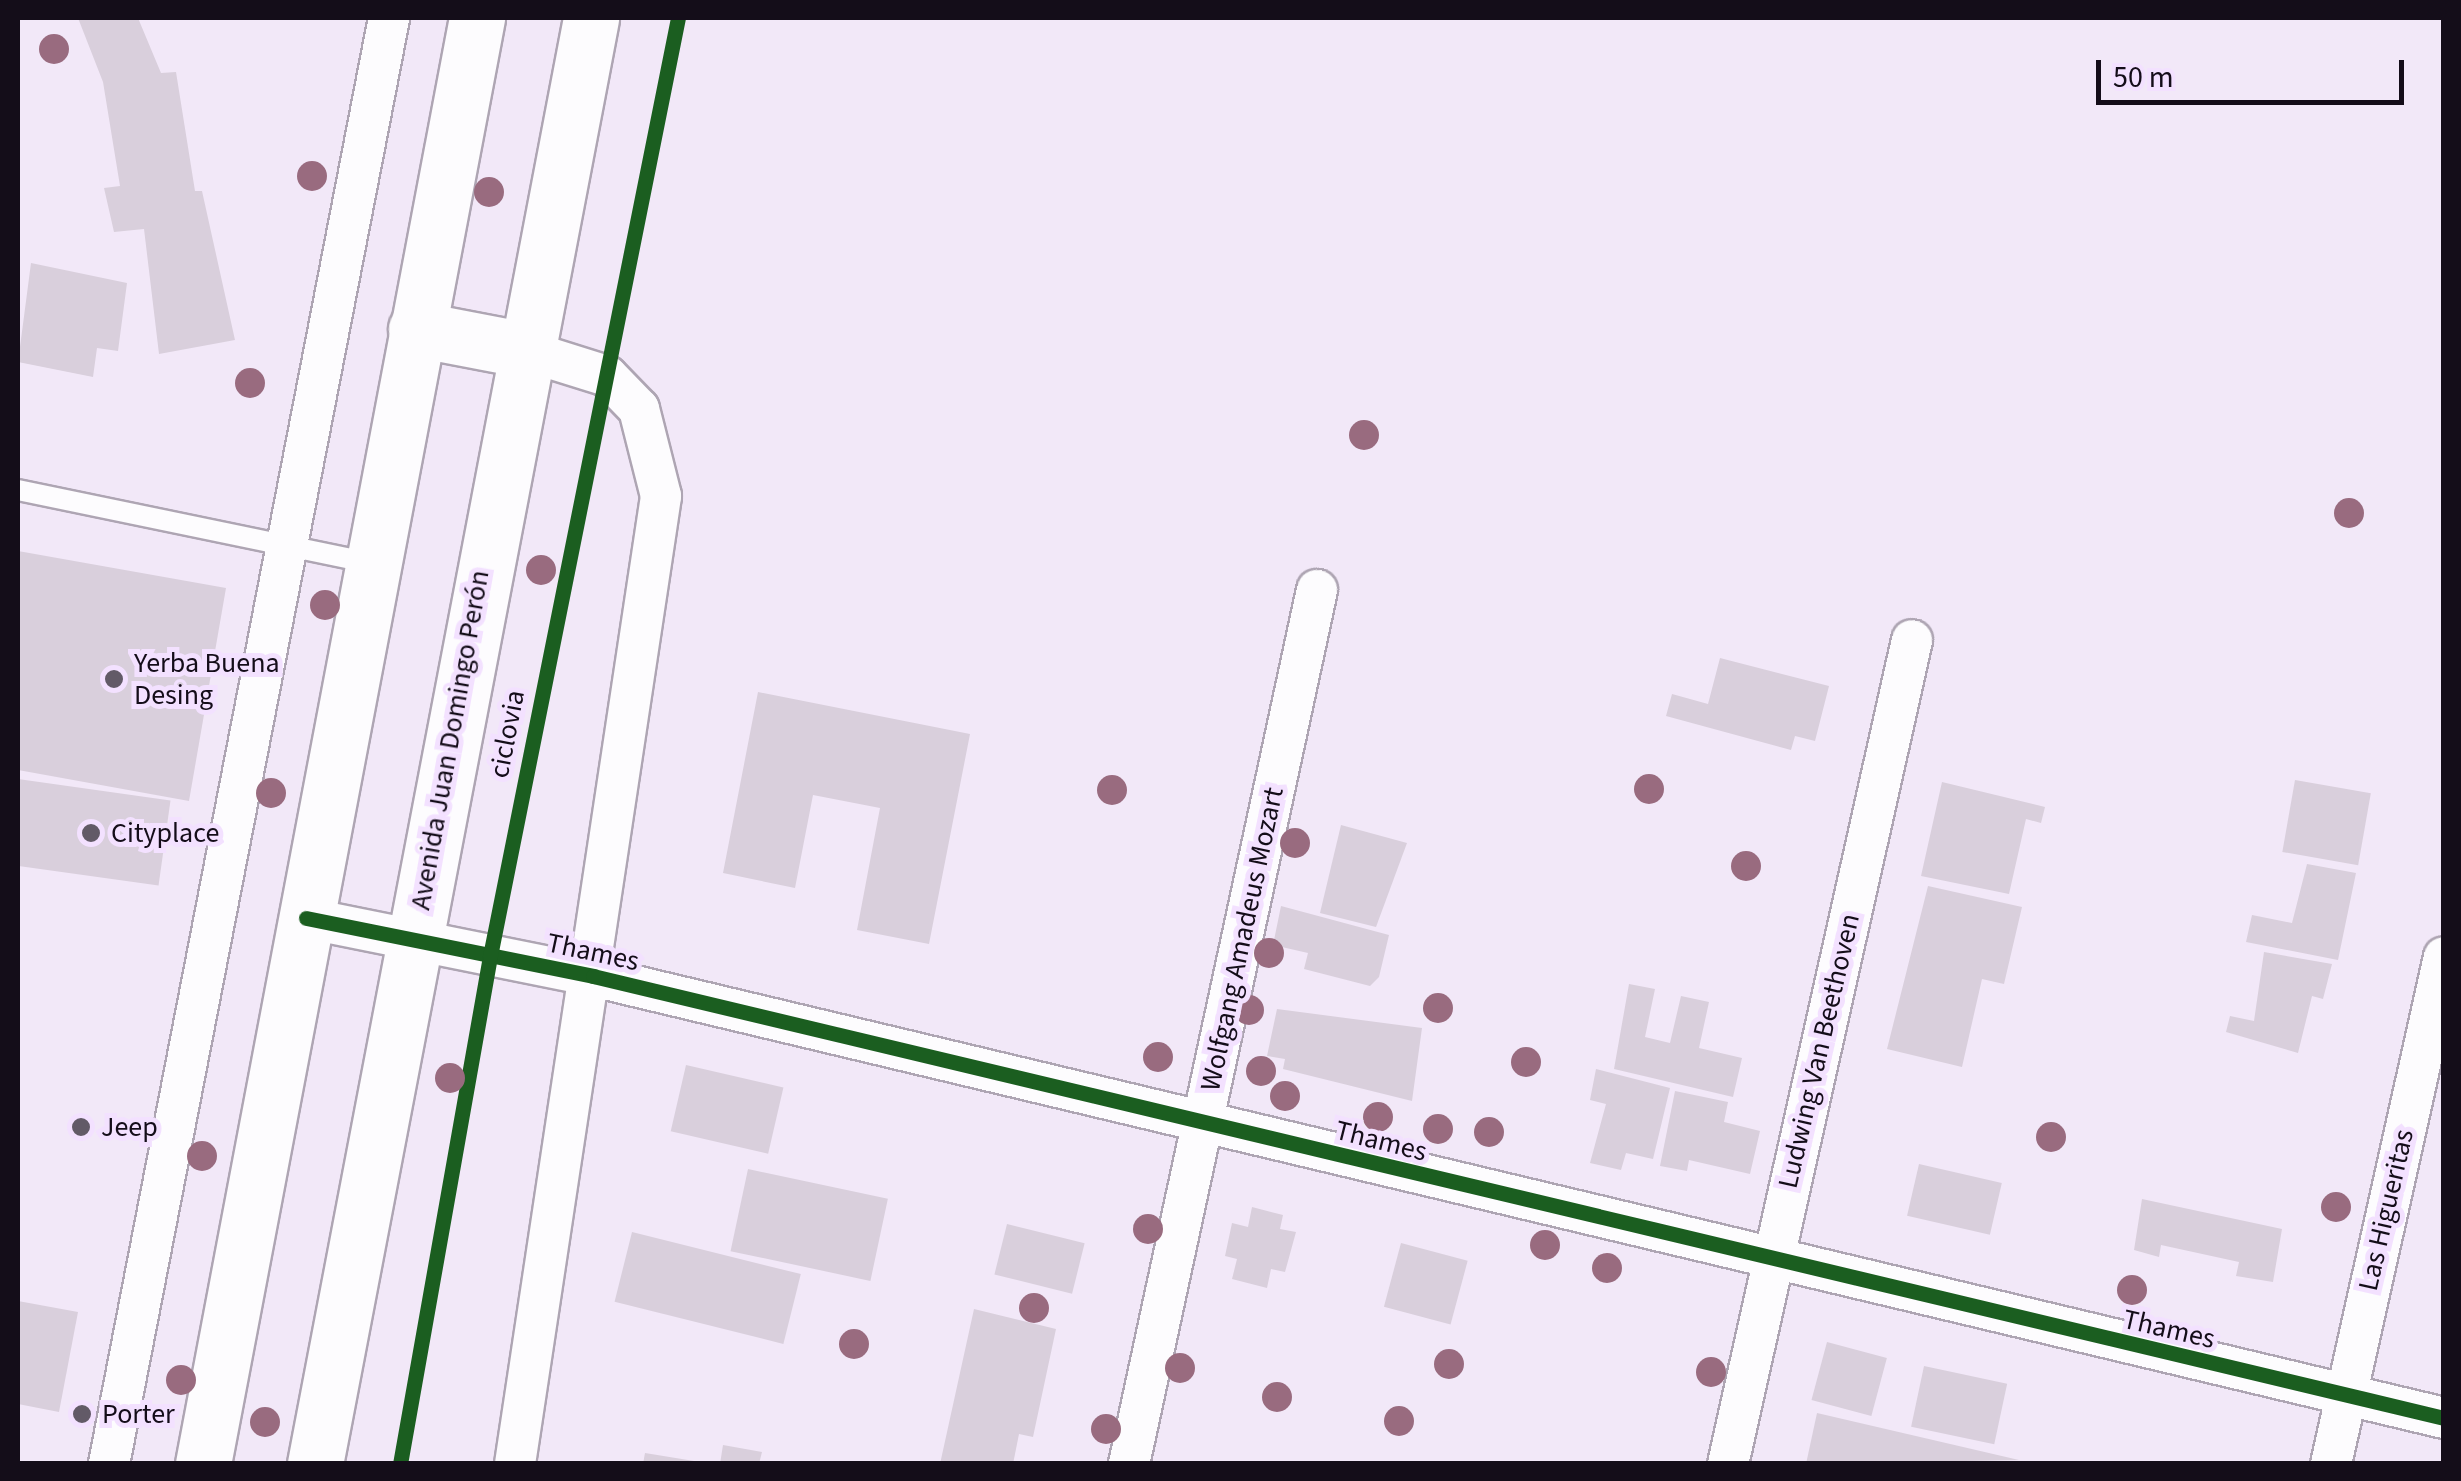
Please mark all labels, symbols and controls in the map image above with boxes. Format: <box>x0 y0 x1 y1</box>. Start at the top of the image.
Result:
scale bar <box>2101 40 2408 102</box>
text: 50 m <box>2113 56 2174 99</box>
street label: Avenida Juan Domingo Perón <box>404 568 496 912</box>
place label: Yerba Buena Desing <box>134 646 280 712</box>
marker: Yerba Buena Desing <box>103 668 125 690</box>
street label: ciclovia <box>482 687 532 781</box>
street label: Wolfgang Amadeus Mozart <box>1193 784 1291 1094</box>
place label: Cityplace <box>111 816 219 850</box>
marker: Cityplace <box>80 822 102 844</box>
street label: Ludwing Van Beethoven <box>1771 910 1867 1192</box>
street label: Thames <box>544 926 642 978</box>
place label: Jeep <box>101 1110 158 1144</box>
street label: Thames <box>1332 1113 1430 1169</box>
marker: Jeep <box>70 1116 92 1138</box>
street label: Las Higueritas <box>2351 1126 2421 1294</box>
street label: Thames <box>2120 1302 2218 1356</box>
place label: Porter <box>102 1397 175 1431</box>
marker: Porter <box>71 1403 93 1425</box>

